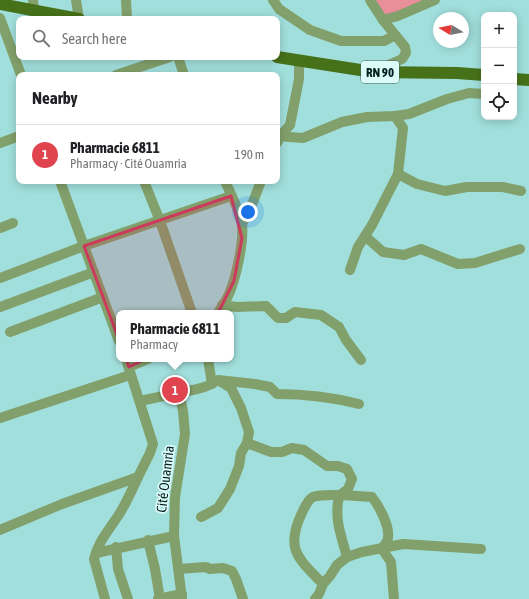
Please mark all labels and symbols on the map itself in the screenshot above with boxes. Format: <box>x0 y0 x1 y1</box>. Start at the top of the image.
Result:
north arrow <box>433 12 469 48</box>
road number: RN 90 <box>361 61 399 83</box>
your location <box>238 202 258 222</box>
pin: 1 <box>162 375 188 405</box>
street label: Cité Ouamria <box>153 445 177 513</box>

